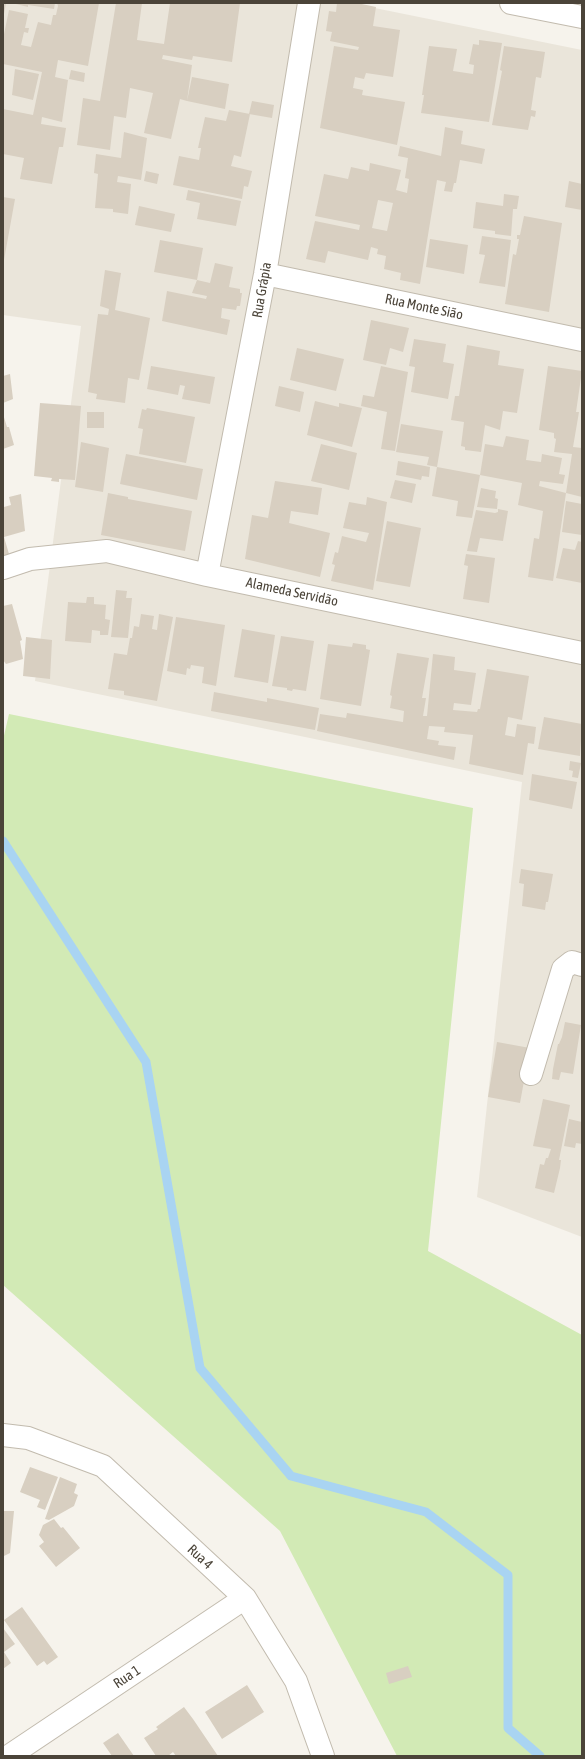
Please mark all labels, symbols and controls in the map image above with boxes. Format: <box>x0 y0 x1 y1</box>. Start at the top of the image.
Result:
street label: Rua Grápia <box>249 261 275 319</box>
street label: Rua Monte Sião <box>383 291 465 323</box>
street label: Alameda Servidão <box>244 574 340 610</box>
street label: Rua 4 <box>184 1541 216 1573</box>
street label: Rua 1 <box>110 1662 144 1692</box>

